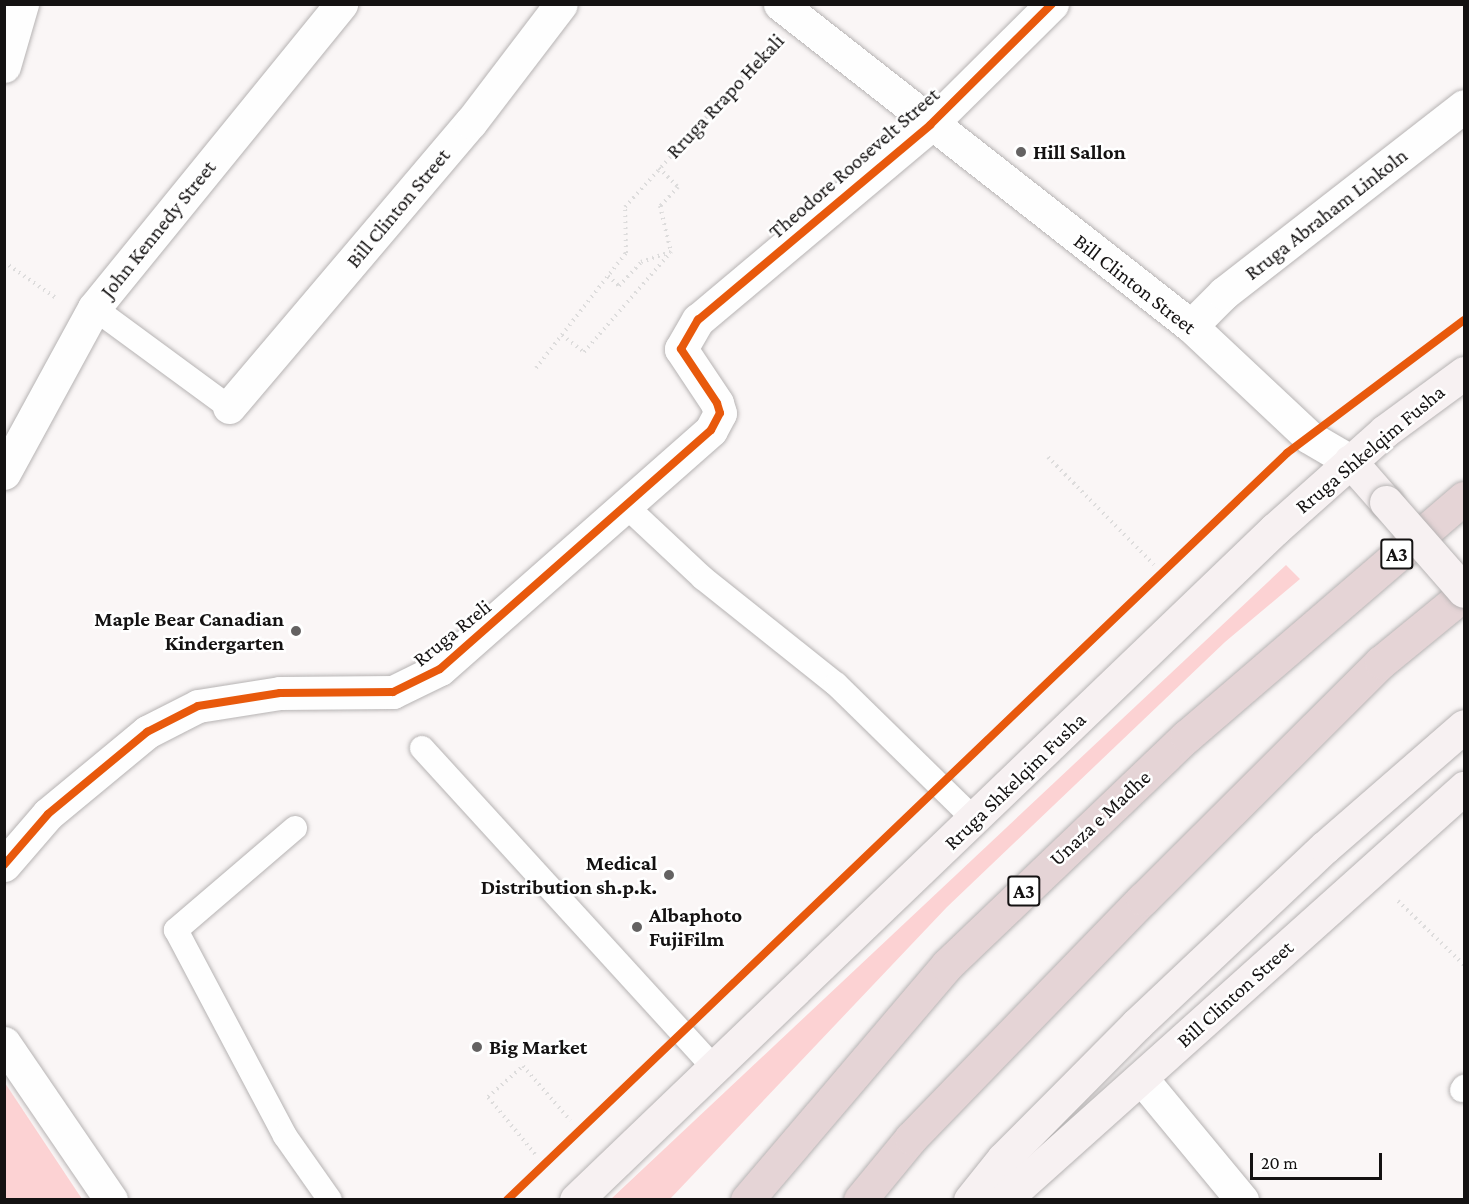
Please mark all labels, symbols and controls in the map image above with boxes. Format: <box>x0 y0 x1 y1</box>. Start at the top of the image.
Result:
street label: Rruga Rrapo Hekali <box>661 28 789 164</box>
street label: Theodore Roosevelt Street <box>763 82 945 244</box>
place label: Hill Sallon <box>1033 139 1126 165</box>
street label: Bill Clinton Street <box>341 143 455 273</box>
street label: Rruga Abraham Linkoln <box>1240 143 1412 285</box>
marker: Hill Sallon <box>1014 145 1028 159</box>
street label: John Kennedy Street <box>95 155 221 303</box>
street label: Bill Clinton Street <box>1069 228 1201 340</box>
street label: Rruga Shkelqim Fusha <box>1290 379 1450 519</box>
road number: A3 <box>1379 537 1415 571</box>
street label: Rruga Rreli <box>408 594 496 672</box>
place label: Maple Bear Canadian Kindergarten <box>94 606 284 656</box>
marker: Maple Bear Canadian Kindergarten <box>289 624 303 638</box>
street label: Rruga Shkelqim Fusha <box>939 707 1091 855</box>
street label: Unaza e Madhe <box>1044 765 1156 871</box>
place label: Medical Distribution sh.p.k. <box>481 850 657 900</box>
marker: Medical Distribution sh.p.k. <box>662 868 676 882</box>
road number: A3 <box>1006 874 1042 908</box>
place label: Albaphoto FujiFilm <box>649 902 742 952</box>
marker: Albaphoto FujiFilm <box>630 920 644 934</box>
street label: Bill Clinton Street <box>1171 935 1299 1053</box>
place label: Big Market <box>489 1034 587 1060</box>
marker: Big Market <box>470 1040 484 1054</box>
scale bar <box>1253 1141 1385 1179</box>
text: 20 m <box>1261 1153 1298 1173</box>

